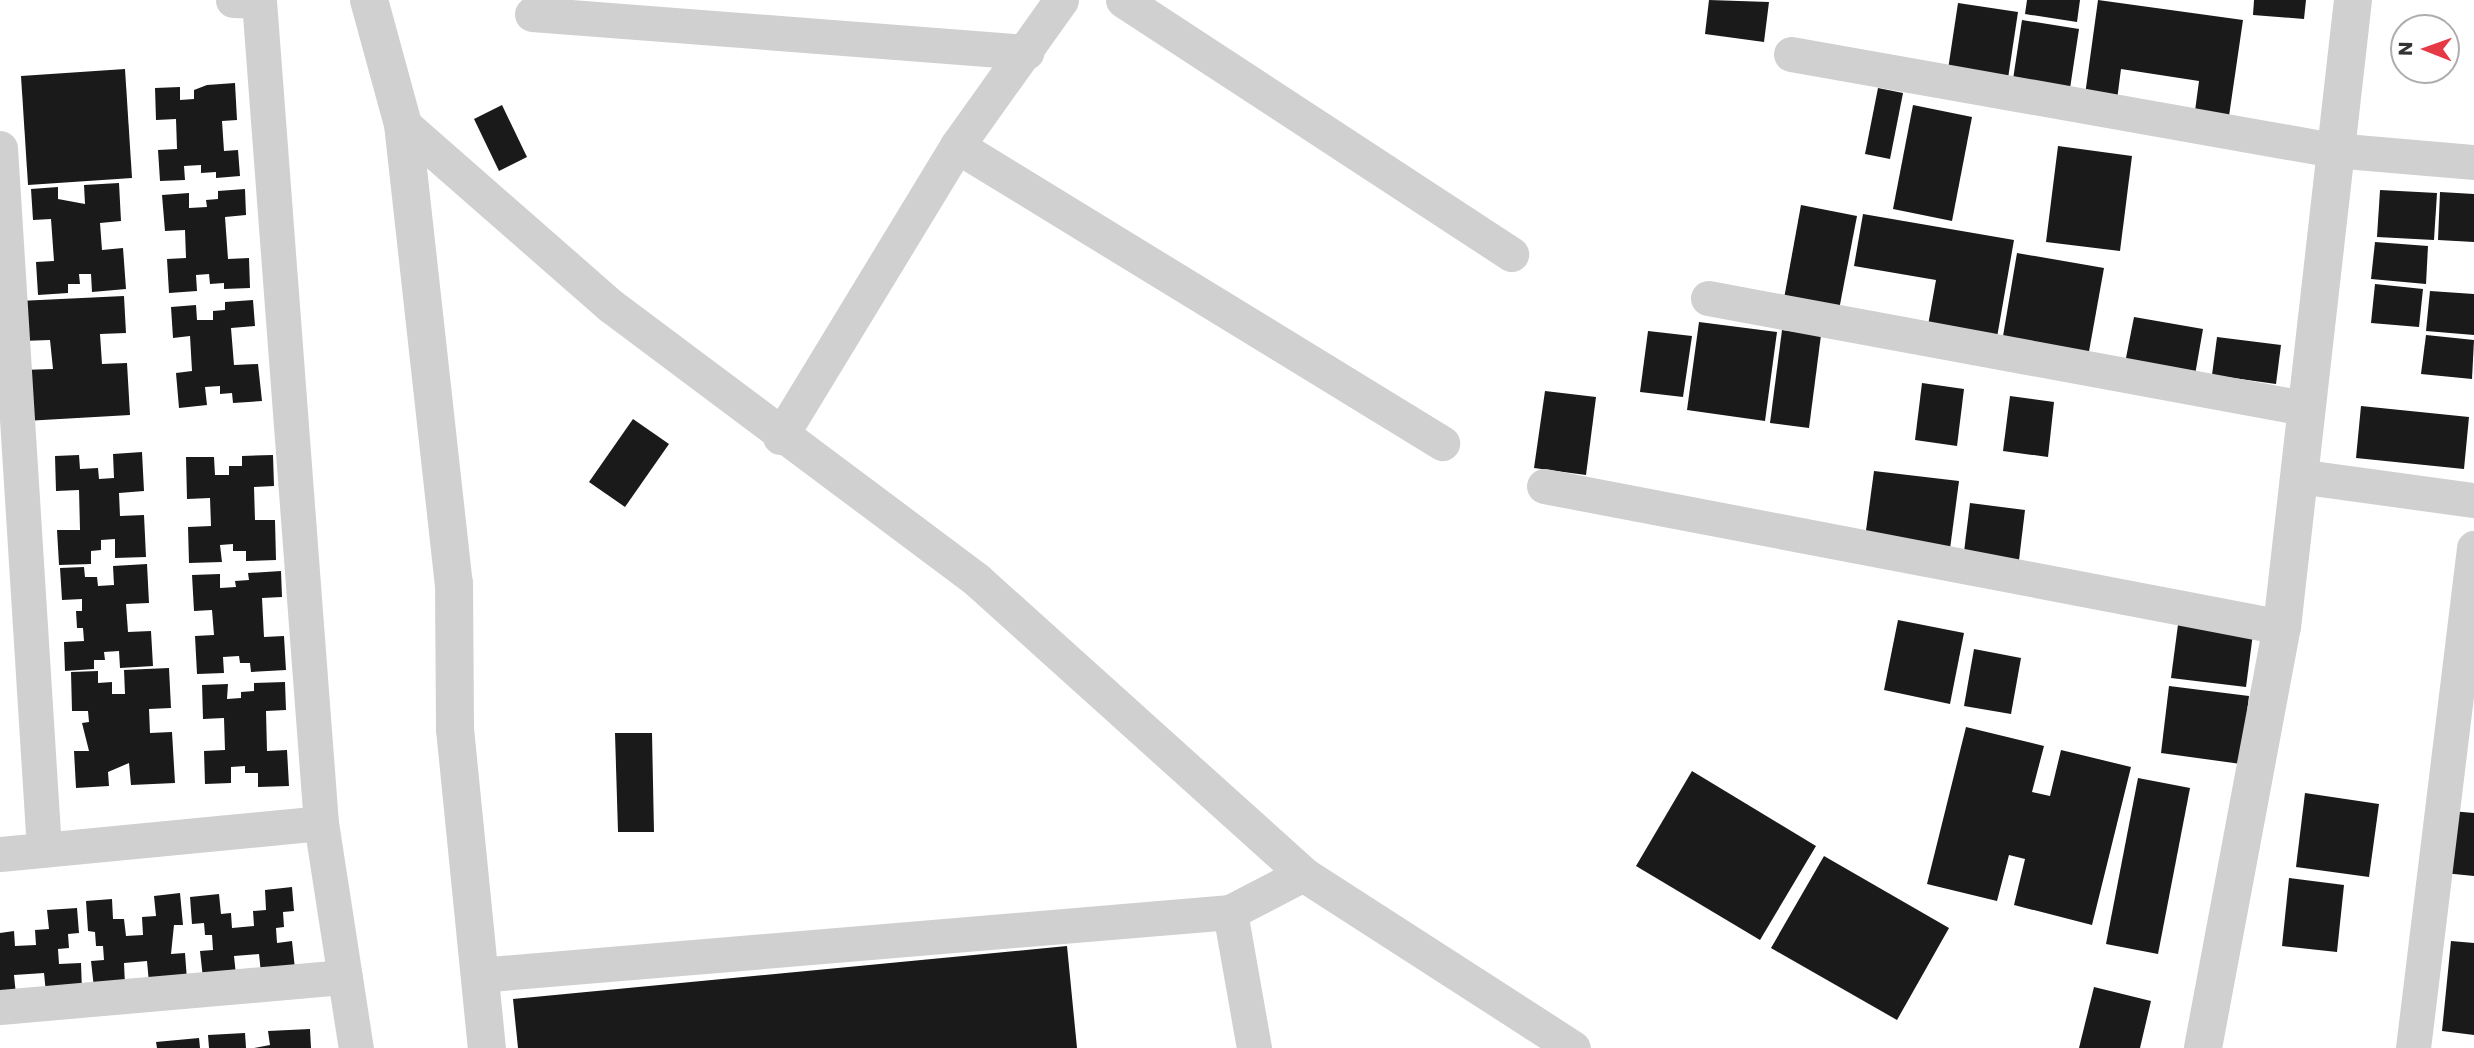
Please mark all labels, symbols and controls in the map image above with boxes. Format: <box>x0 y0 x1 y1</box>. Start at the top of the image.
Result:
north arrow <box>2390 14 2460 84</box>
text: N <box>2392 41 2419 56</box>

